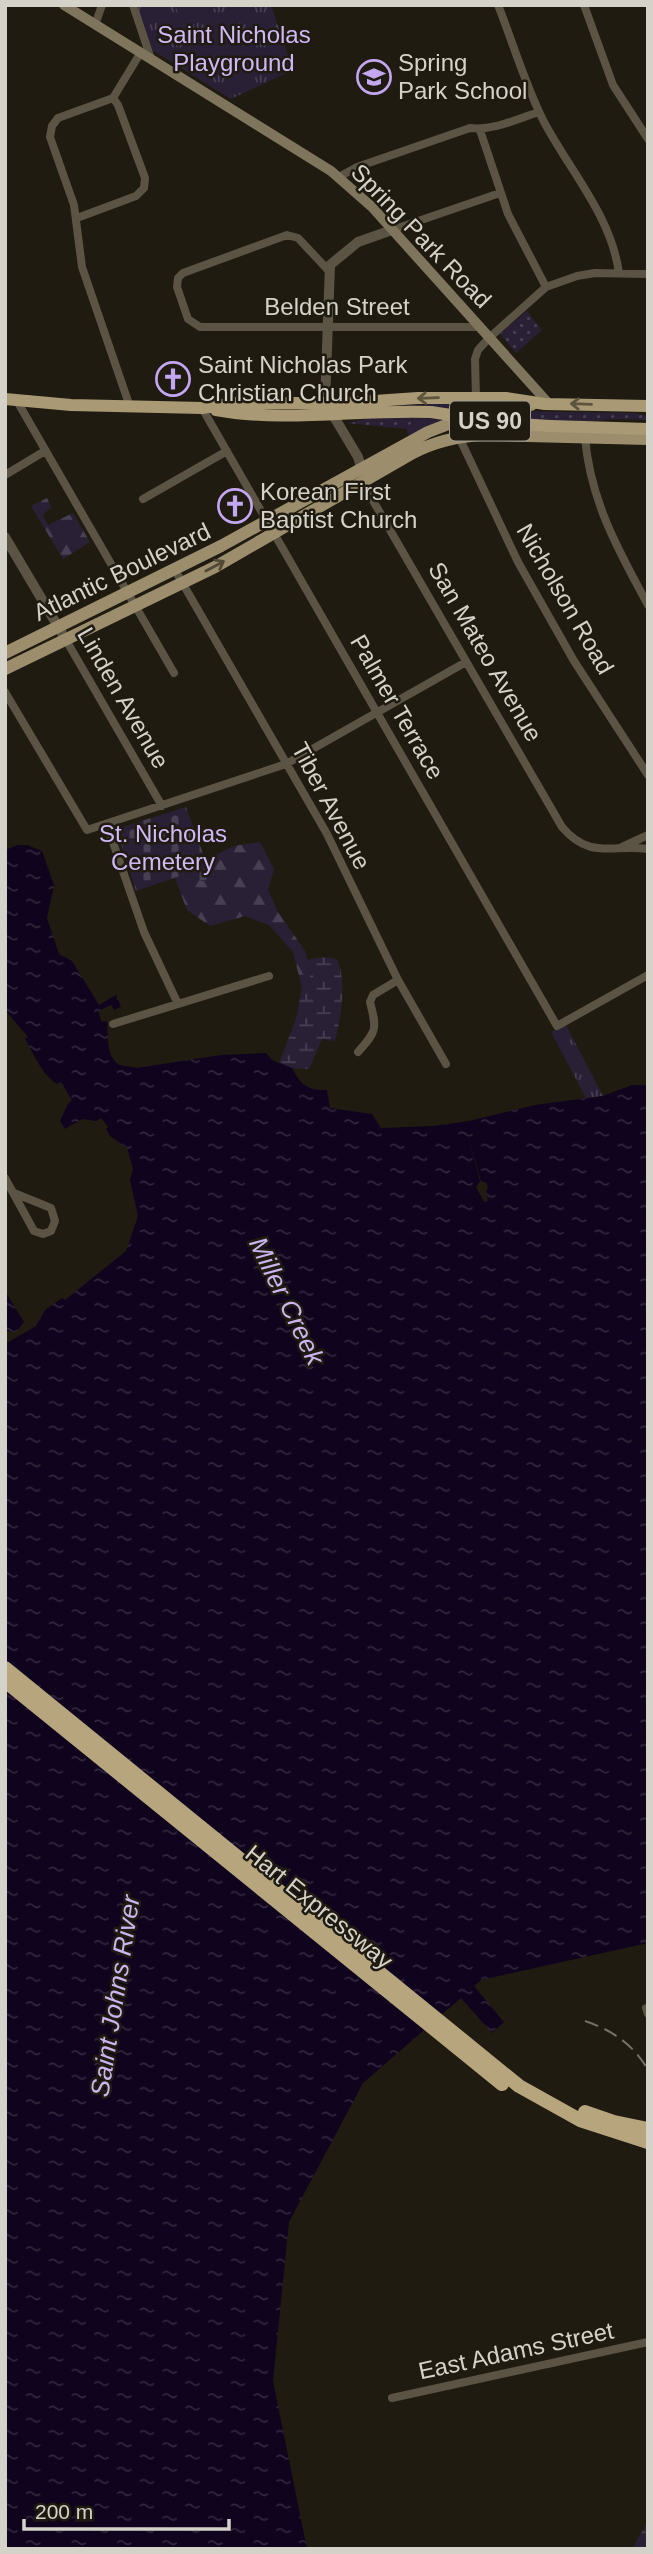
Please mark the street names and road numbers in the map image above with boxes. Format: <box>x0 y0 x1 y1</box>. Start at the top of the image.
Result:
street label: Spring Park Road <box>346 158 497 313</box>
street label: Belden Street <box>264 293 410 320</box>
road number: US 90 <box>450 402 530 440</box>
street label: Atlantic Boulevard <box>29 517 215 626</box>
street label: Nicholson Road <box>511 519 619 679</box>
street label: San Mateo Avenue <box>423 557 548 746</box>
street label: Linden Avenue <box>72 622 175 773</box>
street label: Palmer Terrace <box>345 630 450 784</box>
street label: Tiber Avenue <box>287 738 376 874</box>
street label: Hart Expressway <box>240 1839 398 1974</box>
street label: East Adams Street <box>416 2317 616 2384</box>

